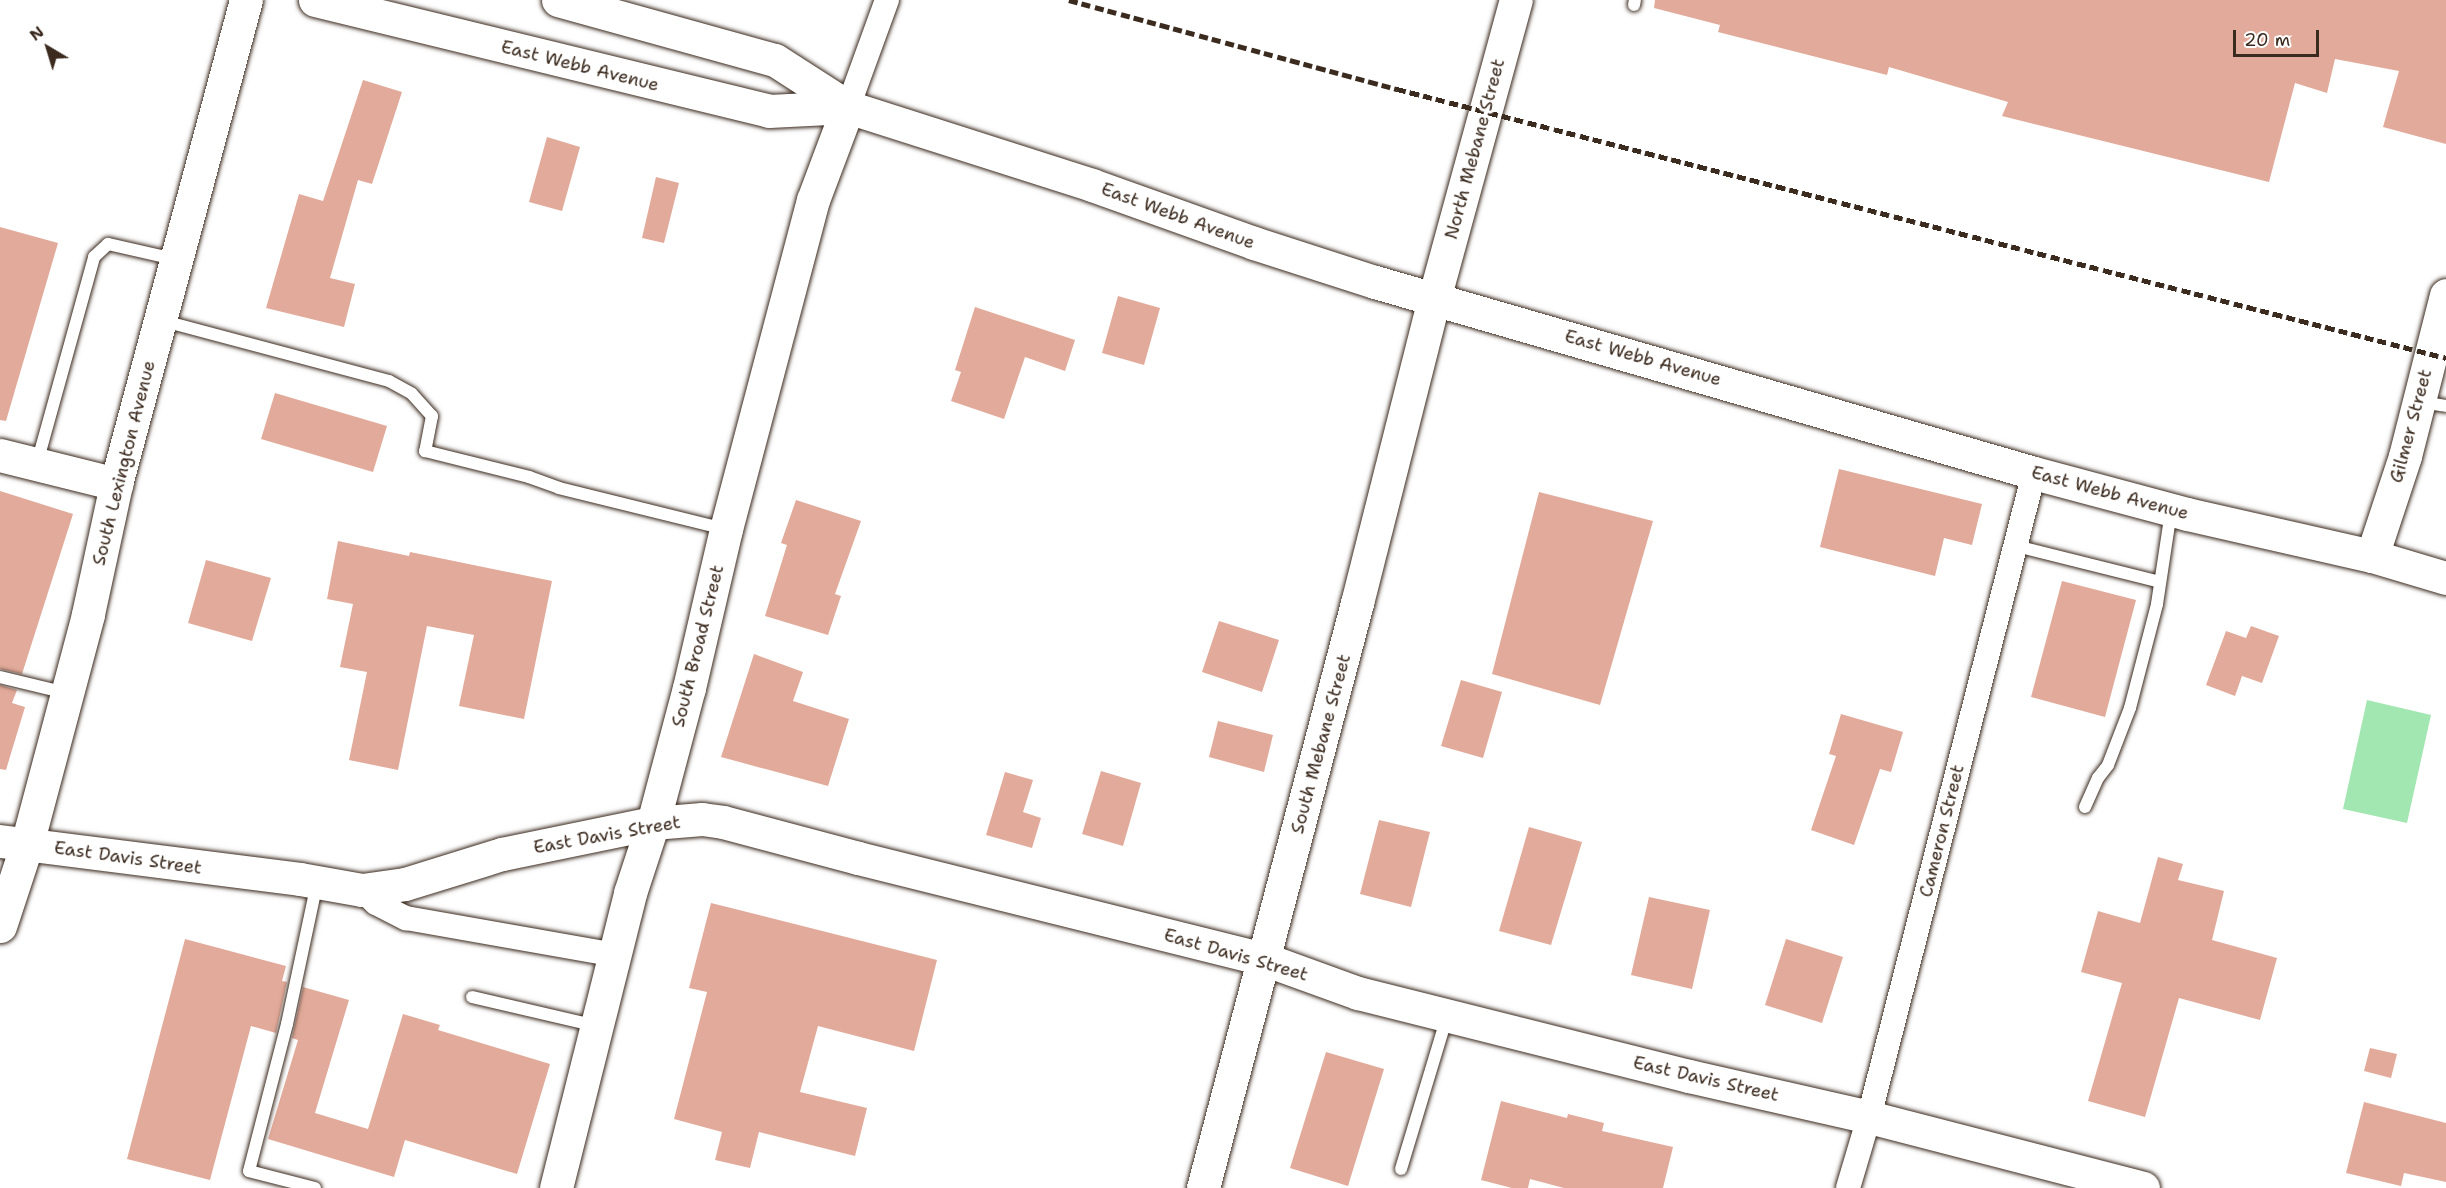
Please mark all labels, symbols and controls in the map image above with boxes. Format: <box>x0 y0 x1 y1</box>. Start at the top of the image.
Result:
north arrow <box>18 18 78 78</box>
scale bar <box>2236 18 2322 56</box>
text: N <box>25 21 48 46</box>
text: 20 m <box>2244 28 2290 52</box>
street label: East Webb Avenue <box>499 36 661 96</box>
street label: North Mebane Street <box>1440 56 1510 242</box>
street label: East Webb Avenue <box>1098 178 1258 254</box>
street label: East Webb Avenue <box>1562 325 1724 391</box>
street label: South Lexington Avenue <box>88 358 160 568</box>
street label: Gilmer Street <box>2385 367 2437 485</box>
street label: East Webb Avenue <box>2029 462 2191 524</box>
street label: South Broad Street <box>667 563 729 729</box>
street label: South Mebane Street <box>1287 652 1355 836</box>
street label: Cameron Street <box>1915 763 1969 899</box>
street label: East Davis Street <box>532 811 682 859</box>
street label: East Davis Street <box>53 837 203 879</box>
street label: East Davis Street <box>1161 924 1311 986</box>
street label: East Davis Street <box>1631 1052 1781 1106</box>

